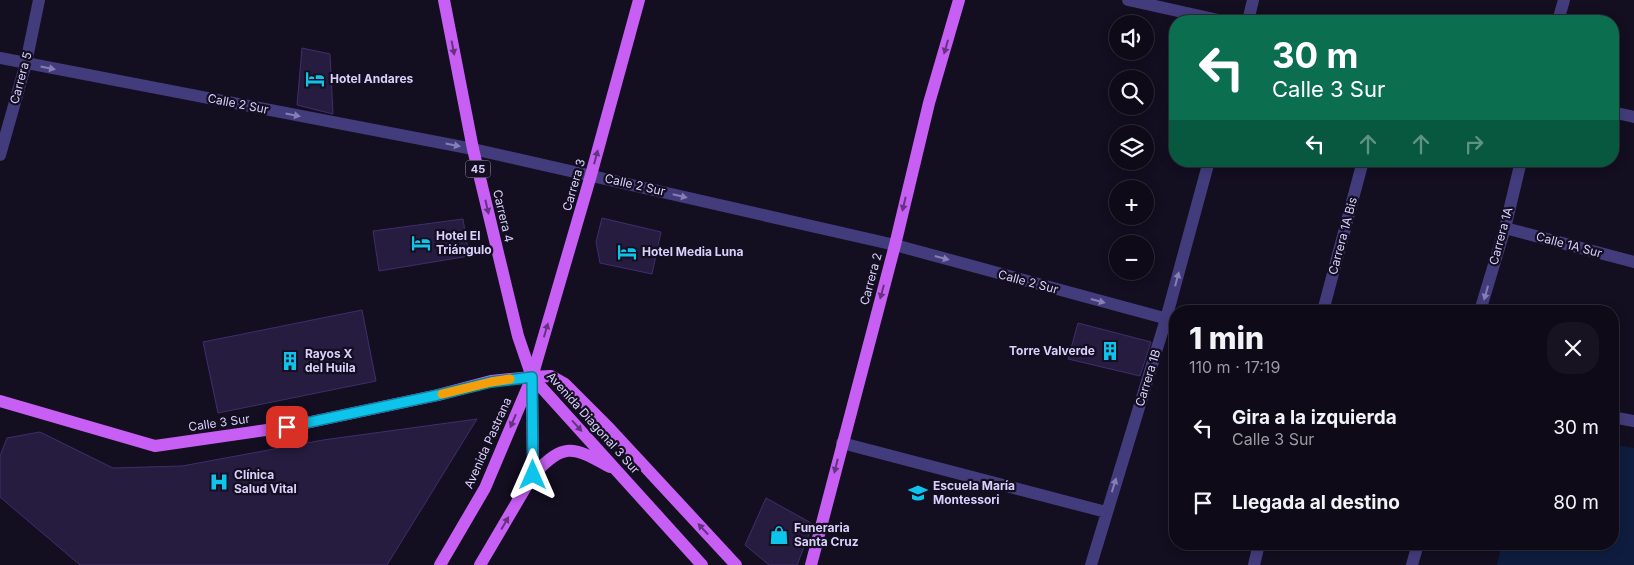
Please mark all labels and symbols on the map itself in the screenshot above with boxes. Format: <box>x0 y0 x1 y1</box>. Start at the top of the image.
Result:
one-way arrow <box>941 39 949 54</box>
one-way arrow <box>449 40 457 55</box>
street label: Carrera 5 <box>6 50 35 106</box>
one-way arrow <box>40 64 56 72</box>
hotel icon: Hotel Andares <box>304 68 326 90</box>
place label: Hotel Andares <box>330 71 414 86</box>
street label: Calle 2 Sur <box>206 90 270 117</box>
one-way arrow <box>286 111 302 119</box>
one-way arrow <box>445 141 461 149</box>
one-way arrow <box>593 149 601 164</box>
street label: Carrera 3 <box>559 157 588 213</box>
road number: 45 <box>466 160 490 178</box>
street label: Calle 2 Sur <box>603 170 667 199</box>
street label: Carrera 4 <box>490 188 517 244</box>
one-way arrow <box>672 192 687 200</box>
street label: Carrera 1A Bis <box>1325 195 1360 276</box>
one-way arrow <box>900 196 908 211</box>
one-way arrow <box>483 199 491 214</box>
street label: Carrera 1A <box>1486 205 1515 266</box>
place label: Hotel El Triángulo <box>436 228 492 257</box>
street label: Calle 1A Sur <box>1535 229 1604 261</box>
hotel icon: Hotel El Triángulo <box>410 232 432 254</box>
hotel icon: Hotel Media Luna <box>616 241 638 263</box>
place label: Hotel Media Luna <box>642 244 744 259</box>
street label: Carrera 2 <box>856 251 885 307</box>
one-way arrow <box>934 254 949 262</box>
street label: Calle 2 Sur <box>996 266 1060 297</box>
one-way arrow <box>1173 271 1181 287</box>
one-way arrow <box>878 284 886 300</box>
one-way arrow <box>1481 285 1489 300</box>
one-way arrow <box>1091 297 1106 305</box>
one-way arrow <box>543 322 551 337</box>
building icon: Torre Valverde <box>1099 340 1121 362</box>
place label: Torre Valverde <box>1009 343 1095 358</box>
place label: Rayos X del Huila <box>305 346 356 375</box>
street label: Carrera 1B <box>1132 347 1163 408</box>
building icon: Rayos X del Huila <box>279 350 301 372</box>
street label: Avenida Diagonal 3 Sur <box>544 369 643 477</box>
street label: Avenida Pastrana <box>461 395 514 491</box>
pin <box>266 406 308 448</box>
street label: Calle 3 Sur <box>187 411 251 434</box>
one-way arrow <box>509 414 517 429</box>
one-way arrow <box>571 419 583 431</box>
position arrow <box>506 448 558 500</box>
one-way arrow <box>832 459 840 474</box>
place label: Clínica Salud Vital <box>234 467 297 496</box>
hospital icon: Clínica Salud Vital <box>208 471 230 493</box>
one-way arrow <box>1111 477 1119 492</box>
place label: Escuela María Montessori <box>933 478 1015 507</box>
school or university icon: Escuela María Montessori <box>907 482 929 504</box>
one-way arrow <box>500 516 509 529</box>
place label: Funeraria Santa Cruz <box>794 520 859 549</box>
one-way arrow <box>697 524 709 536</box>
shop icon: Funeraria Santa Cruz <box>768 524 790 546</box>

